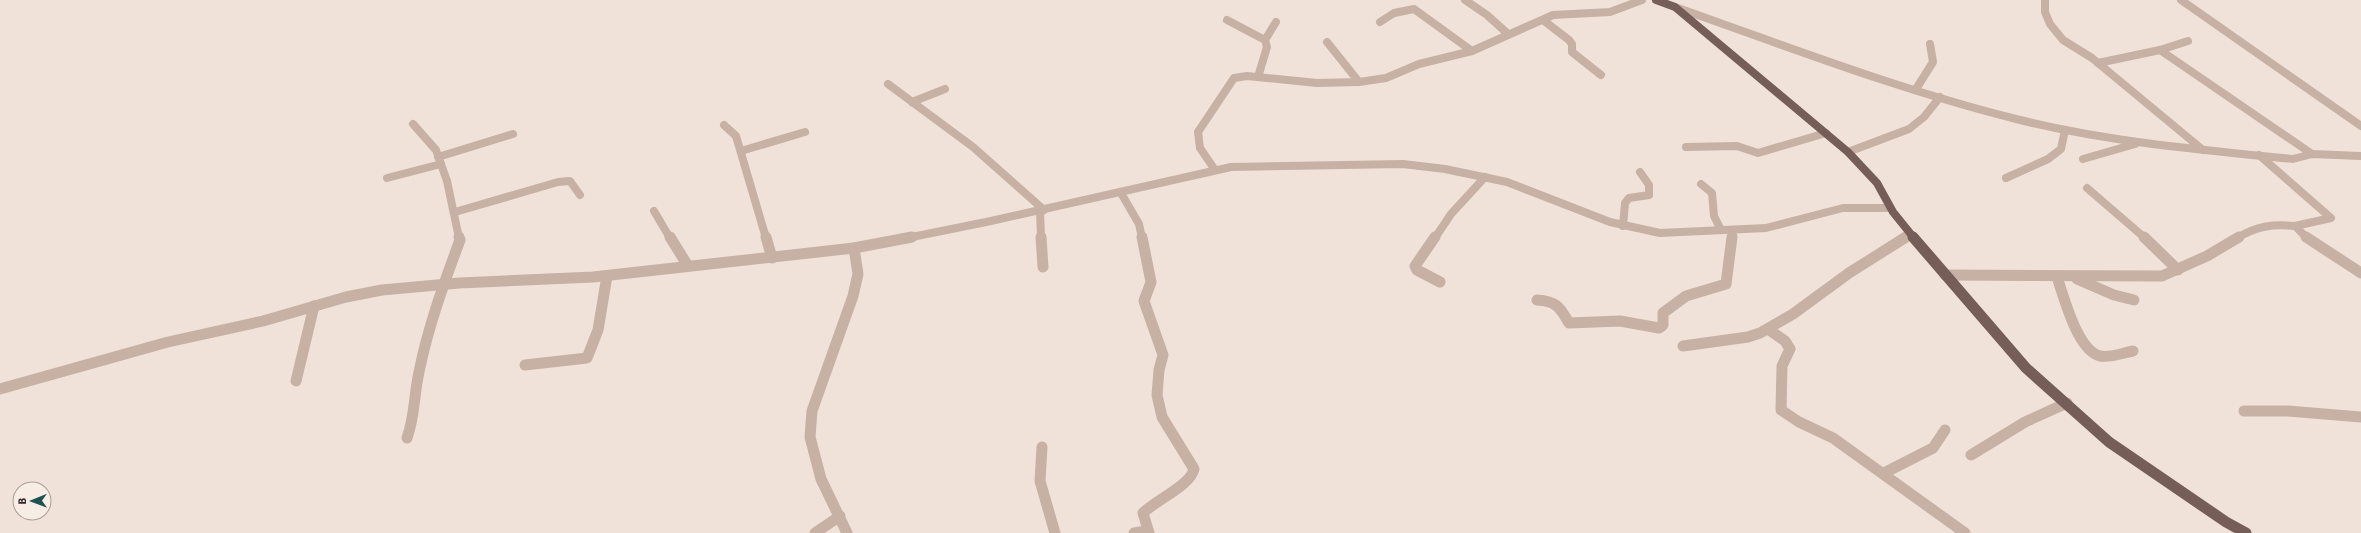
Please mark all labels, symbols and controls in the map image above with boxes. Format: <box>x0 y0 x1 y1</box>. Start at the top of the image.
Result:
north arrow <box>12 481 52 521</box>
text: B <box>16 497 29 505</box>

